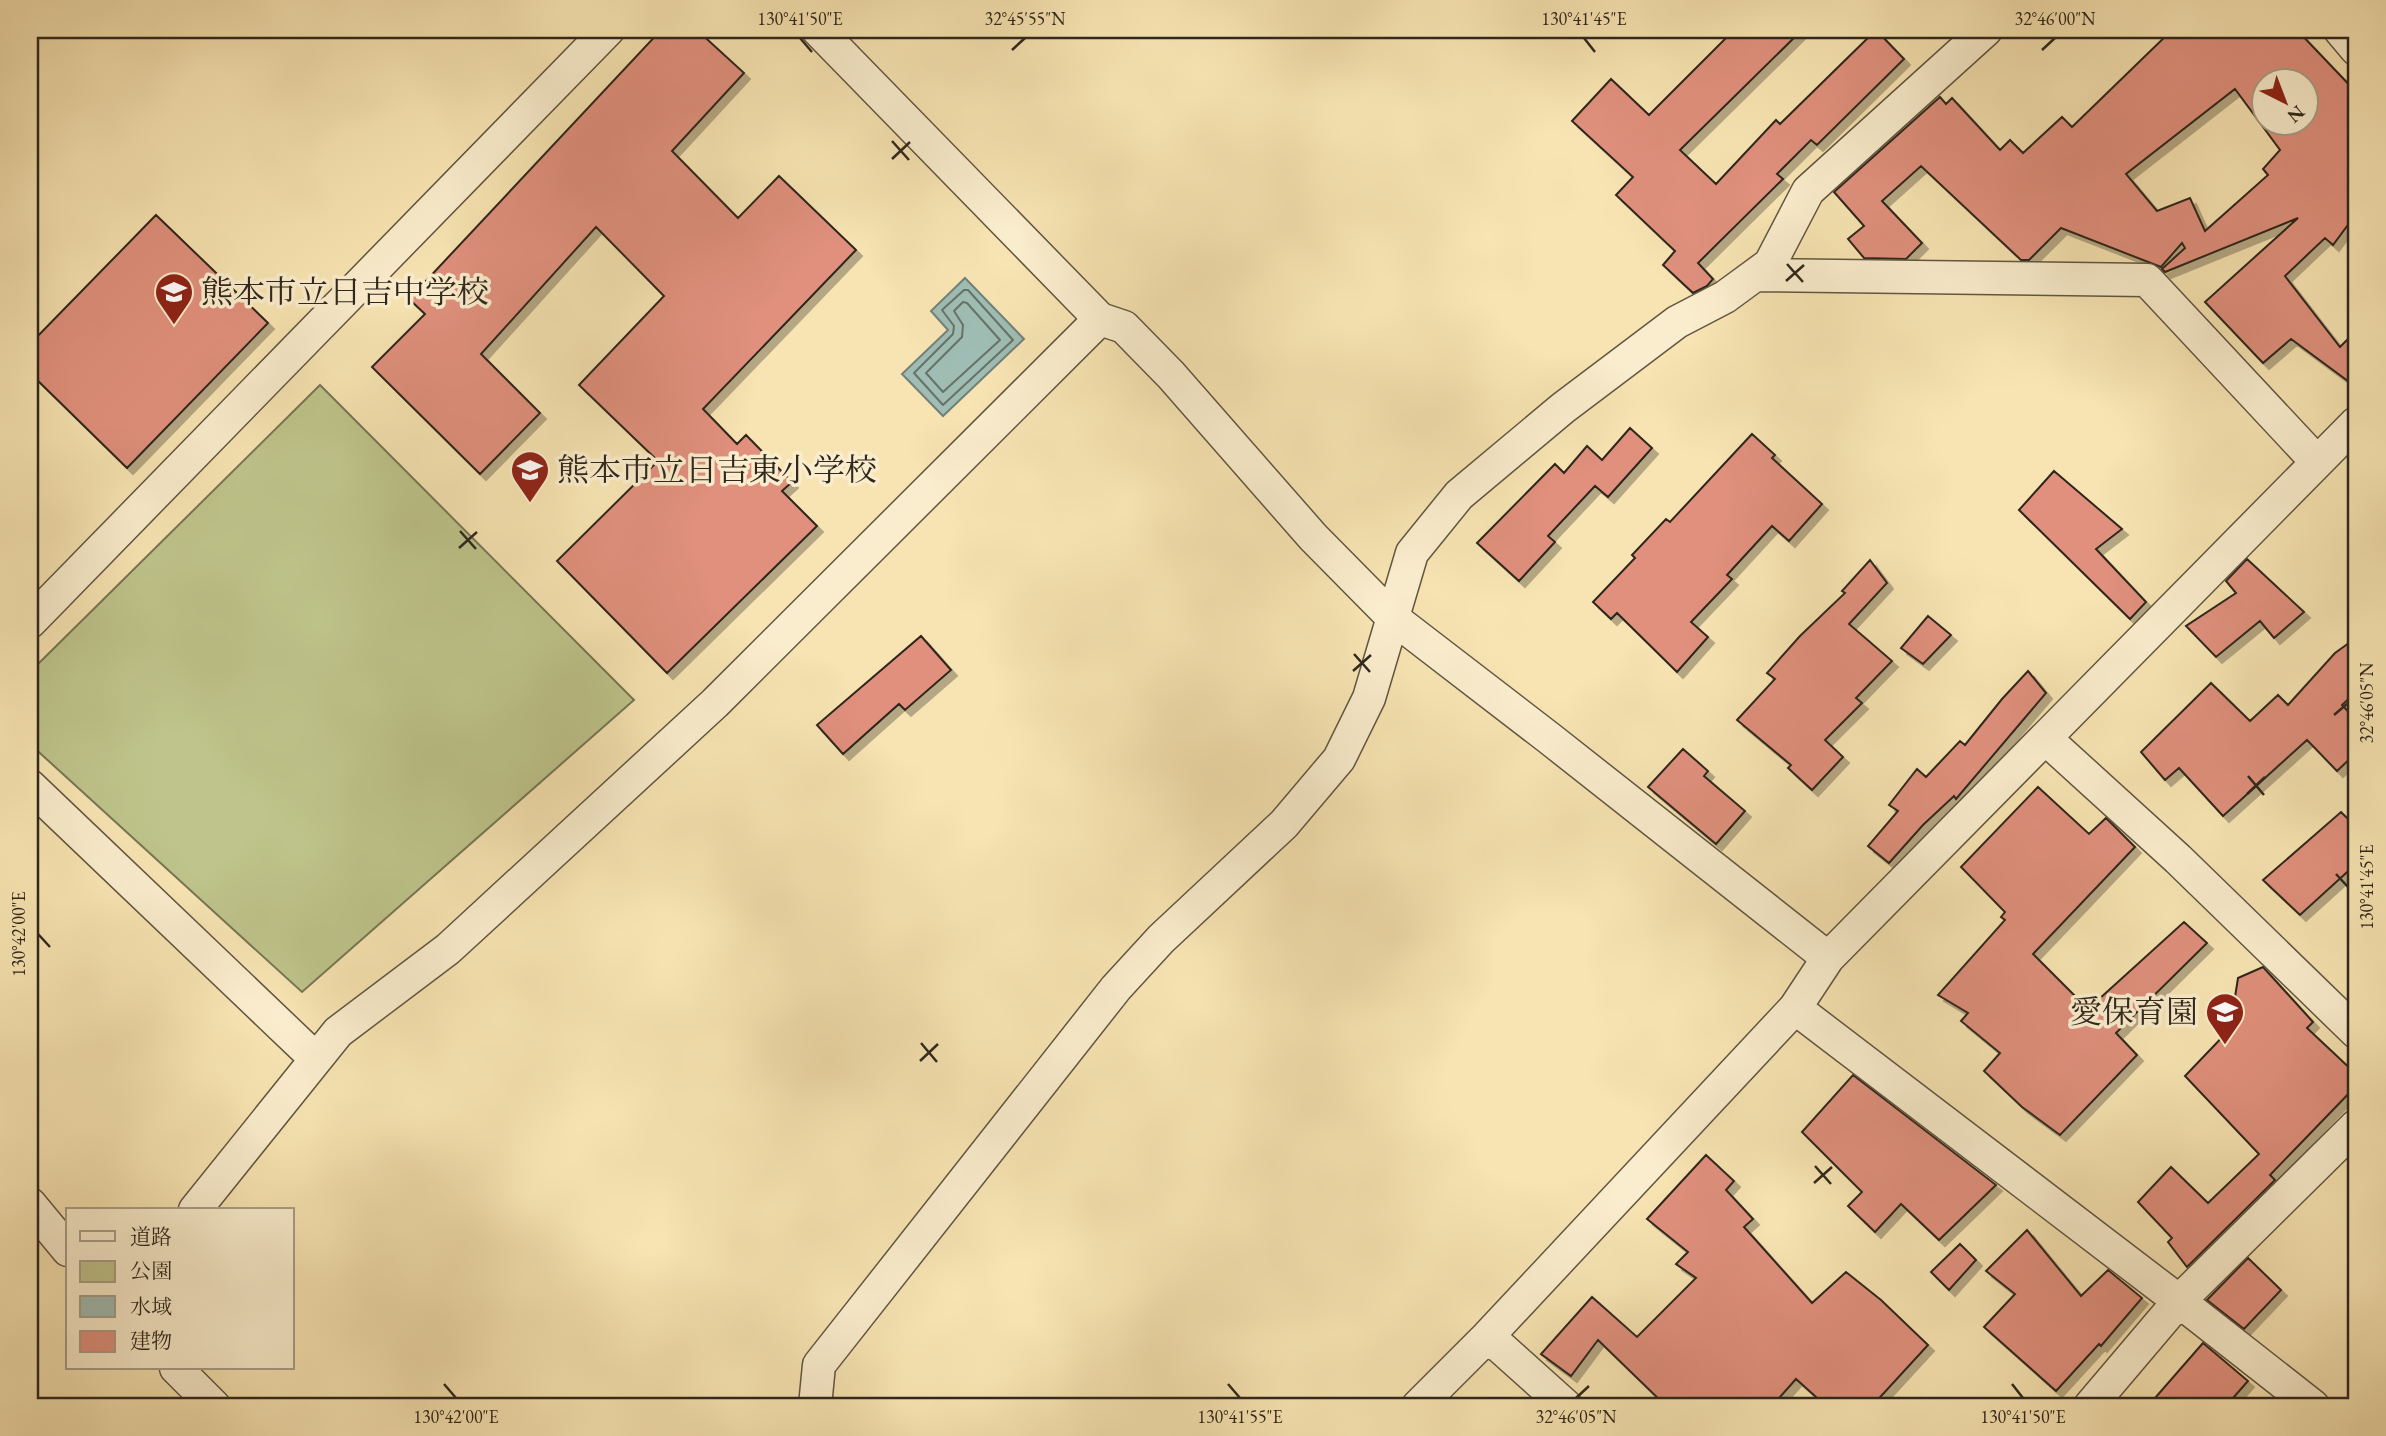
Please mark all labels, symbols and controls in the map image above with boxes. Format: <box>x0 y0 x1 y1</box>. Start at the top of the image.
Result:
text: 130°41'50"E <box>757 7 843 30</box>
text: 32°45'55"N <box>985 7 1066 30</box>
text: 130°41'45"E <box>1541 7 1627 30</box>
text: 32°46'00"N <box>2015 7 2096 30</box>
north arrow <box>2250 66 2320 136</box>
text: N <box>2281 100 2310 129</box>
school or university icon: 熊本市立日吉中学校 <box>153 271 195 326</box>
place label: 熊本市立日吉中学校 <box>201 271 489 313</box>
school or university icon: 熊本市立日吉東小学校 <box>509 449 551 504</box>
place label: 熊本市立日吉東小学校 <box>557 449 877 491</box>
text: 32°46'05"N <box>2355 662 2378 743</box>
text: 130°41'45"E <box>2355 844 2378 930</box>
text: 130°42'00"E <box>7 891 30 977</box>
place label: 愛保育園 <box>2070 991 2198 1033</box>
school or university icon: 愛保育園 <box>2204 991 2246 1046</box>
legend <box>66 1208 294 1370</box>
text: 道路 <box>130 1223 172 1250</box>
text: 公園 <box>130 1257 172 1284</box>
text: 水域 <box>130 1293 172 1320</box>
text: 建物 <box>130 1327 172 1354</box>
text: 130°42'00"E <box>413 1405 499 1428</box>
text: 130°41'55"E <box>1197 1405 1283 1428</box>
text: 32°46'05"N <box>1536 1405 1617 1428</box>
text: 130°41'50"E <box>1980 1405 2066 1428</box>

